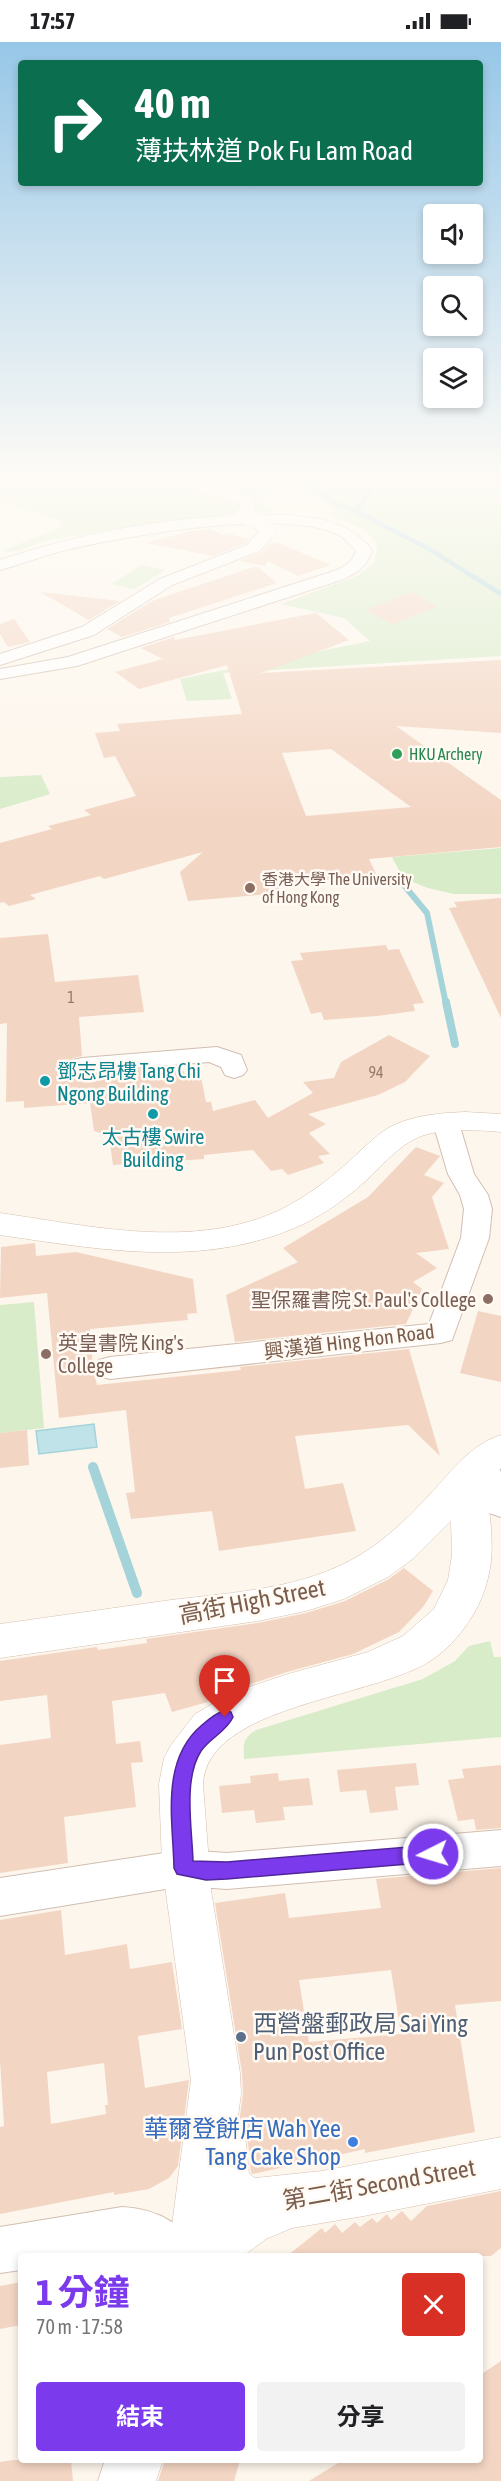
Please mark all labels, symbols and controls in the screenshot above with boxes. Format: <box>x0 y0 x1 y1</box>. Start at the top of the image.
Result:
text: 17:57 <box>30 8 75 34</box>
text: 40 m <box>135 79 210 127</box>
icon: right <box>36 84 114 162</box>
text: 薄扶林道 Pok Fu Lam Road <box>135 135 413 166</box>
map controls <box>423 204 483 408</box>
button: sound <box>423 204 483 264</box>
button: search <box>423 276 483 336</box>
button: layers <box>423 348 483 408</box>
place label: HKU Archery <box>409 745 483 764</box>
marker: HKU Archery <box>390 747 404 761</box>
place label: 香港大學 The University of Hong Kong <box>262 870 412 907</box>
marker: 香港大學 The University of Hong Kong <box>243 881 257 895</box>
house number: 1 <box>67 988 75 1006</box>
place label: 鄧志昂樓 Tang Chi Ngong Building <box>57 1059 201 1105</box>
house number: 94 <box>368 1063 384 1081</box>
marker: 鄧志昂樓 Tang Chi Ngong Building <box>38 1074 52 1088</box>
marker: 太古樓 Swire Building <box>146 1107 160 1121</box>
place label: 太古樓 Swire Building <box>102 1125 204 1171</box>
place label: 聖保羅書院 St. Paul's College <box>251 1288 476 1311</box>
marker: 聖保羅書院 St. Paul's College <box>481 1292 495 1306</box>
street label: 興漢道 Hing Hon Road <box>262 1319 436 1363</box>
place label: 英皇書院 King's College <box>58 1331 184 1377</box>
marker: 英皇書院 King's College <box>39 1347 53 1361</box>
street label: 高街 High Street <box>176 1574 328 1628</box>
pin <box>199 1655 250 1717</box>
icon: arrive <box>208 1664 241 1697</box>
position arrow <box>401 1822 465 1886</box>
place label: 西營盤郵政局 Sai Ying Pun Post Office <box>253 2010 468 2065</box>
marker: 西營盤郵政局 Sai Ying Pun Post Office <box>234 2030 248 2044</box>
place label: 華爾登餅店 Wah Yee Tang Cake Shop <box>144 2115 341 2170</box>
marker: 華爾登餅店 Wah Yee Tang Cake Shop <box>346 2135 360 2149</box>
street label: 第二街 Second Street <box>281 2154 478 2214</box>
text: 1 分鐘 <box>36 2271 130 2313</box>
button: close <box>402 2273 465 2336</box>
text: 70 m · 17:58 <box>36 2315 123 2338</box>
button: 結束 <box>36 2382 245 2451</box>
button: 分享 <box>257 2382 465 2451</box>

